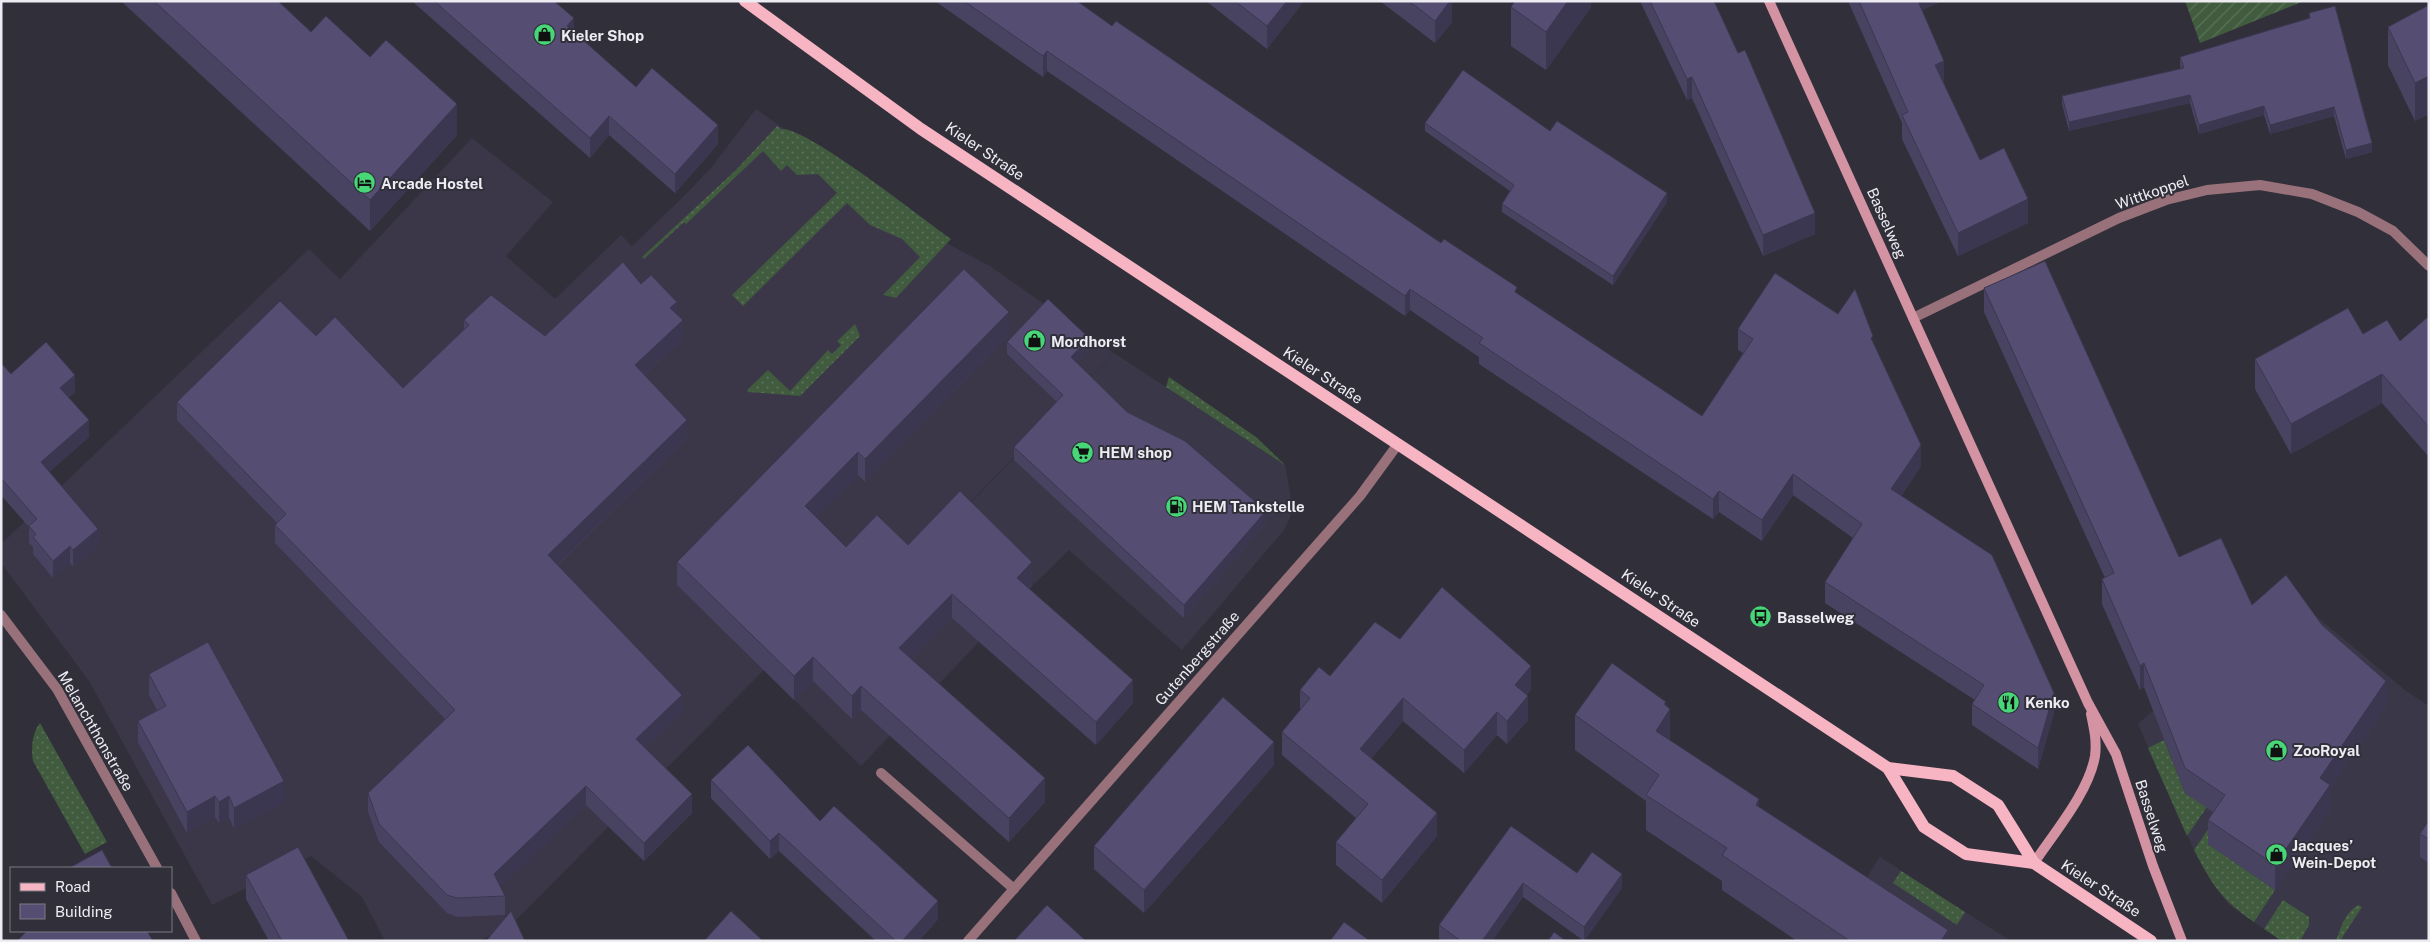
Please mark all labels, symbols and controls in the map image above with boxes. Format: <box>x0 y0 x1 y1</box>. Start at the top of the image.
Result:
shop icon: Kieler Shop <box>533 23 557 47</box>
place label: Kieler Shop <box>561 27 644 44</box>
street label: Kieler Straße <box>942 118 1028 184</box>
hotel icon: Arcade Hostel <box>353 171 377 195</box>
street label: Wittkoppel <box>2113 172 2191 212</box>
place label: Arcade Hostel <box>381 175 483 192</box>
street label: Basselweg <box>1864 185 1910 261</box>
shop icon: Mordhorst <box>1023 329 1047 353</box>
place label: Mordhorst <box>1051 333 1126 350</box>
street label: Kieler Straße <box>1280 343 1366 407</box>
supermarket icon: HEM shop <box>1071 440 1095 464</box>
place label: HEM shop <box>1099 444 1172 461</box>
fuel station icon: HEM Tankstelle <box>1164 494 1188 518</box>
place label: HEM Tankstelle <box>1192 498 1305 515</box>
street label: Kieler Straße <box>1618 565 1704 631</box>
bus stop icon: Basselweg <box>1749 605 1773 629</box>
street label: Gutenbergstraße <box>1152 607 1242 709</box>
place label: Basselweg <box>1777 609 1855 626</box>
street label: Melanchthonstraße <box>55 668 137 794</box>
restaurant icon: Kenko <box>1997 690 2021 714</box>
place label: Kenko <box>2025 694 2070 711</box>
shop icon: ZooRoyal <box>2265 738 2289 762</box>
place label: ZooRoyal <box>2293 742 2360 759</box>
street label: Basselweg <box>2132 777 2172 855</box>
place label: Jacques’ Wein-Depot <box>2292 837 2376 871</box>
shop icon: Jacques’ Wein-Depot <box>2264 842 2288 866</box>
street label: Kieler Straße <box>2058 856 2144 920</box>
legend <box>10 867 172 932</box>
text: Road <box>55 878 91 895</box>
text: Building <box>55 903 113 920</box>

